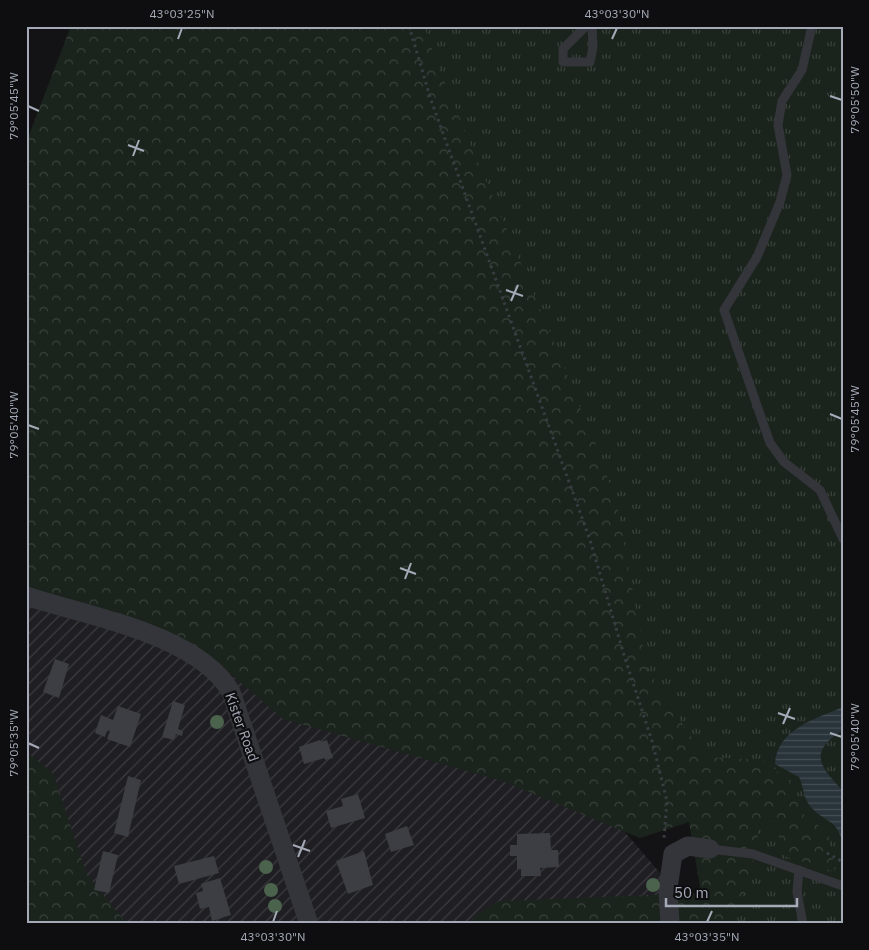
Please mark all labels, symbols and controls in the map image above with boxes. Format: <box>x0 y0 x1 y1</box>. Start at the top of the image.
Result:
text: 43°03'25"N <box>149 6 215 21</box>
text: 43°03'30"N <box>584 6 650 21</box>
text: 79°05'50"W <box>847 66 862 134</box>
text: 79°05'45"W <box>6 72 21 140</box>
text: 79°05'45"W <box>847 385 862 453</box>
text: 79°05'40"W <box>6 391 21 459</box>
street label: Kister Road <box>221 690 263 764</box>
text: 79°05'40"W <box>847 703 862 771</box>
text: 79°05'35"W <box>6 709 21 777</box>
scale bar <box>666 875 798 907</box>
text: 50 m <box>674 883 709 902</box>
text: 43°03'30"N <box>240 929 306 944</box>
text: 43°03'35"N <box>674 929 740 944</box>

